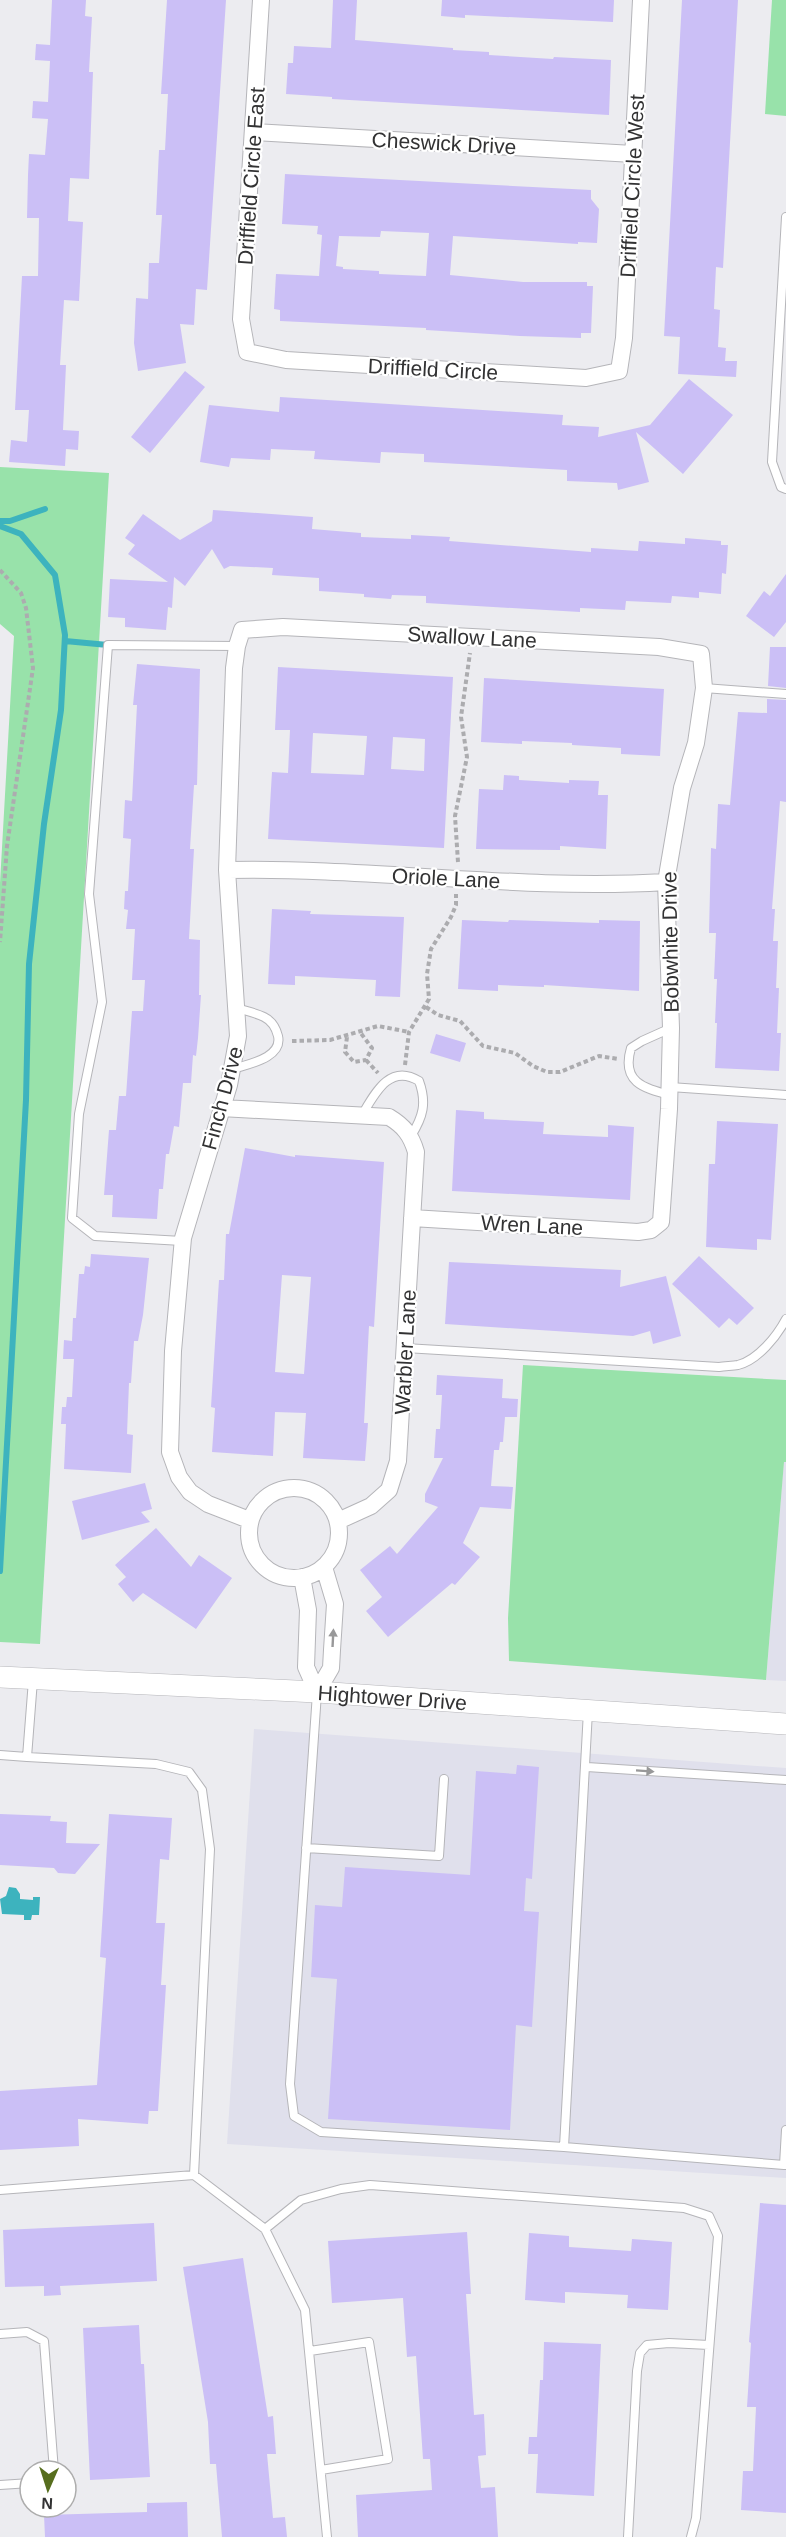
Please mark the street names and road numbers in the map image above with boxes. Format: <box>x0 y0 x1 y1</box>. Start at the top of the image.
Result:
street label: Driffield Circle East <box>233 86 269 266</box>
street label: Driffield Circle West <box>616 94 648 278</box>
street label: Cheswick Drive <box>371 128 517 158</box>
street label: Driffield Circle <box>367 354 499 384</box>
street label: Swallow Lane <box>407 622 537 652</box>
street label: Oriole Lane <box>391 864 501 892</box>
street label: Bobwhite Drive <box>657 871 683 1013</box>
street label: Finch Drive <box>197 1044 247 1152</box>
street label: Wren Lane <box>480 1211 584 1239</box>
street label: Warbler Lane <box>390 1289 420 1415</box>
street label: Hightower Drive <box>317 1681 468 1714</box>

